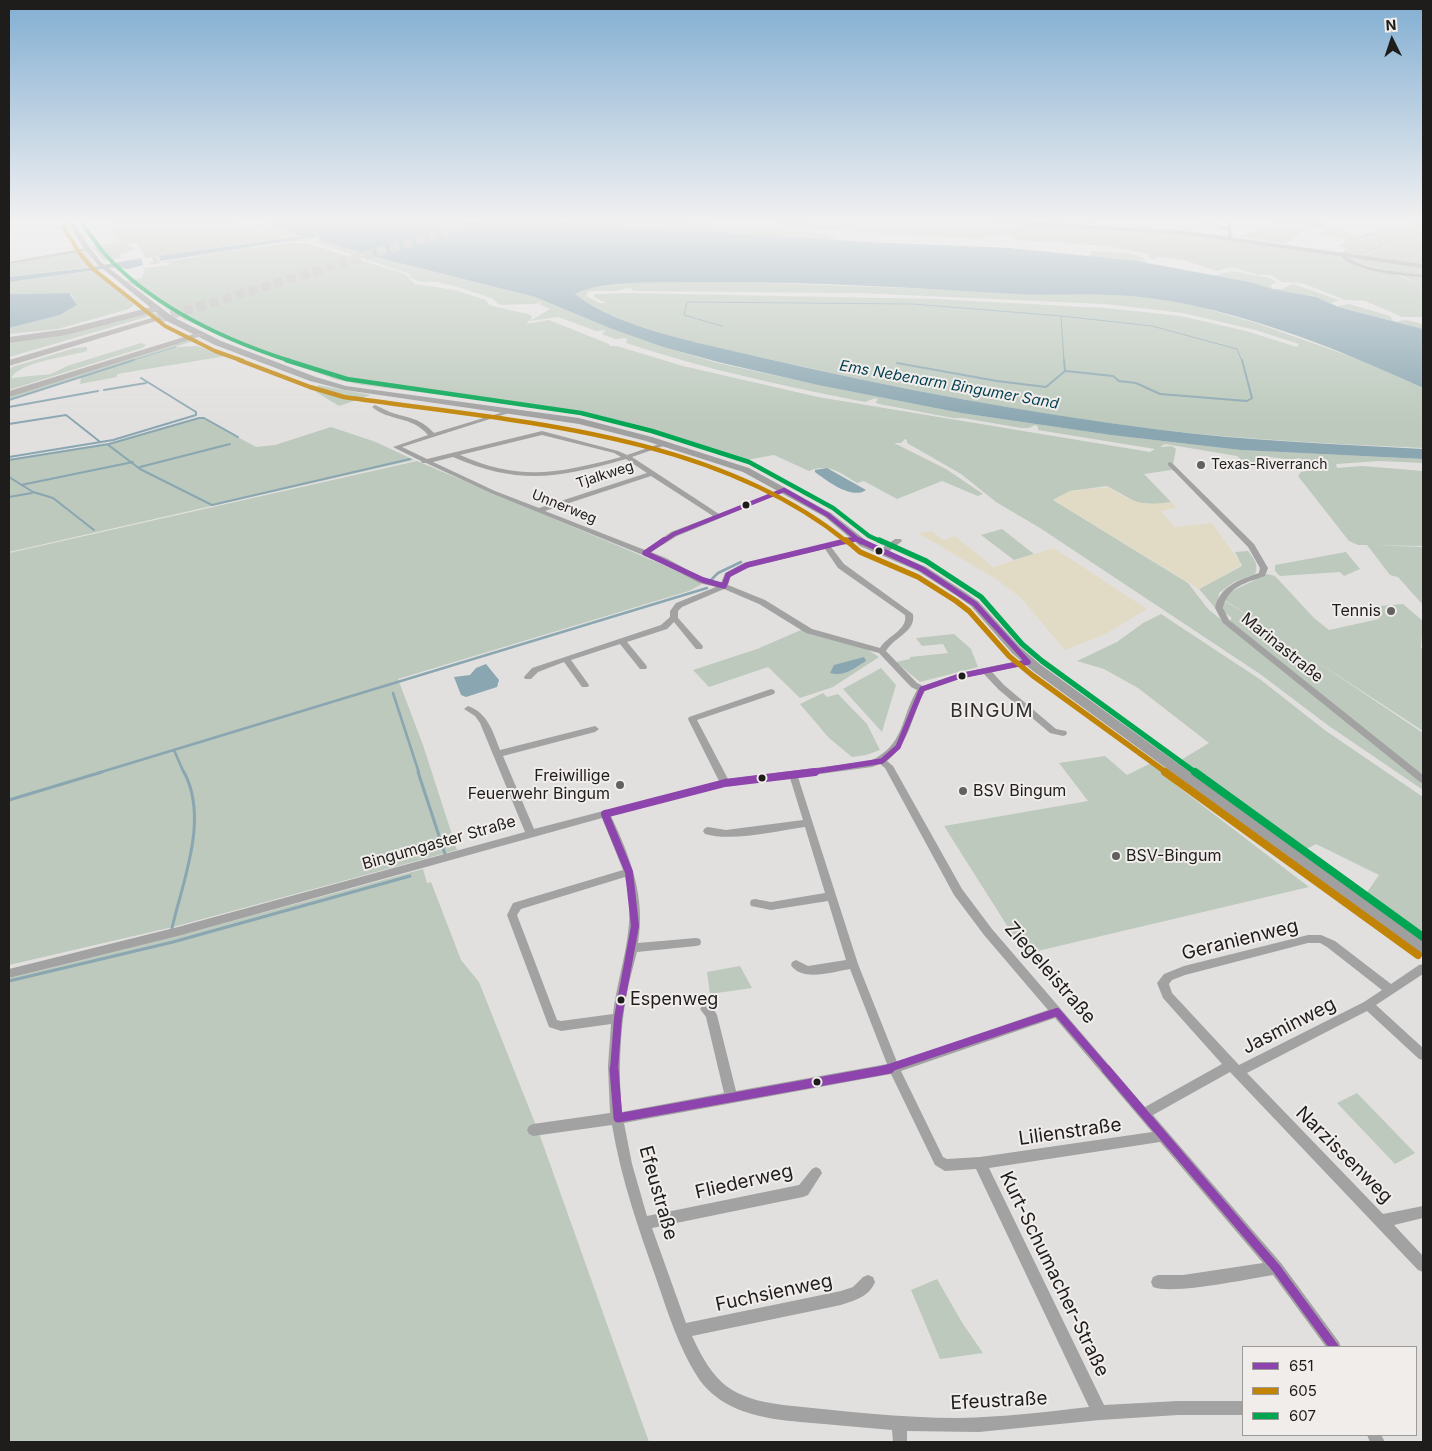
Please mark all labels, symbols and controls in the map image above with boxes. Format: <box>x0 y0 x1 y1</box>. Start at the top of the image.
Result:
north arrow <box>1367 15 1417 65</box>
text: N <box>1385 16 1397 33</box>
water label: Ems Nebenarm Bingumer Sand <box>838 357 1060 413</box>
place label: Texas-Riverranch <box>1211 457 1327 473</box>
street label: Tjalkweg <box>574 458 636 492</box>
marker: Texas-Riverranch <box>1195 459 1207 471</box>
street label: Unnerweg <box>529 486 599 528</box>
unlabelled marker <box>741 500 751 510</box>
unlabelled marker <box>874 546 884 556</box>
place label: Tennis <box>1331 601 1381 621</box>
marker: Tennis <box>1385 605 1397 617</box>
street label: Marinastraße <box>1237 609 1327 687</box>
unlabelled marker <box>957 671 967 681</box>
district label: BINGUM <box>950 700 1034 722</box>
place label: Freiwillige Feuerwehr Bingum <box>468 766 610 804</box>
unlabelled marker <box>757 773 767 783</box>
marker: Freiwillige Feuerwehr Bingum <box>614 779 626 791</box>
place label: BSV Bingum <box>973 781 1066 801</box>
marker: BSV Bingum <box>957 785 969 797</box>
street label: Bingumgaster Straße <box>360 812 518 874</box>
place label: BSV-Bingum <box>1126 846 1221 866</box>
marker: BSV-Bingum <box>1110 850 1122 862</box>
street label: Geranienweg <box>1179 915 1301 965</box>
street label: Ziegeleistraße <box>1000 917 1100 1029</box>
place label: Espenweg <box>630 989 718 1011</box>
street label: Jasminweg <box>1238 993 1340 1059</box>
marker: Espenweg <box>616 995 626 1005</box>
unlabelled marker <box>812 1077 822 1087</box>
street label: Narzissenweg <box>1291 1102 1397 1208</box>
street label: Lilienstraße <box>1017 1113 1123 1151</box>
street label: Efeustraße <box>634 1143 682 1243</box>
street label: Fliederweg <box>693 1160 795 1204</box>
street label: Kurt-Schumacher-Straße <box>994 1168 1114 1380</box>
street label: Fuchsienweg <box>714 1270 834 1316</box>
legend <box>1242 1346 1417 1436</box>
text: 651 <box>1289 1356 1314 1375</box>
text: 605 <box>1289 1381 1317 1400</box>
street label: Efeustraße <box>950 1387 1048 1415</box>
text: 607 <box>1289 1406 1316 1425</box>

